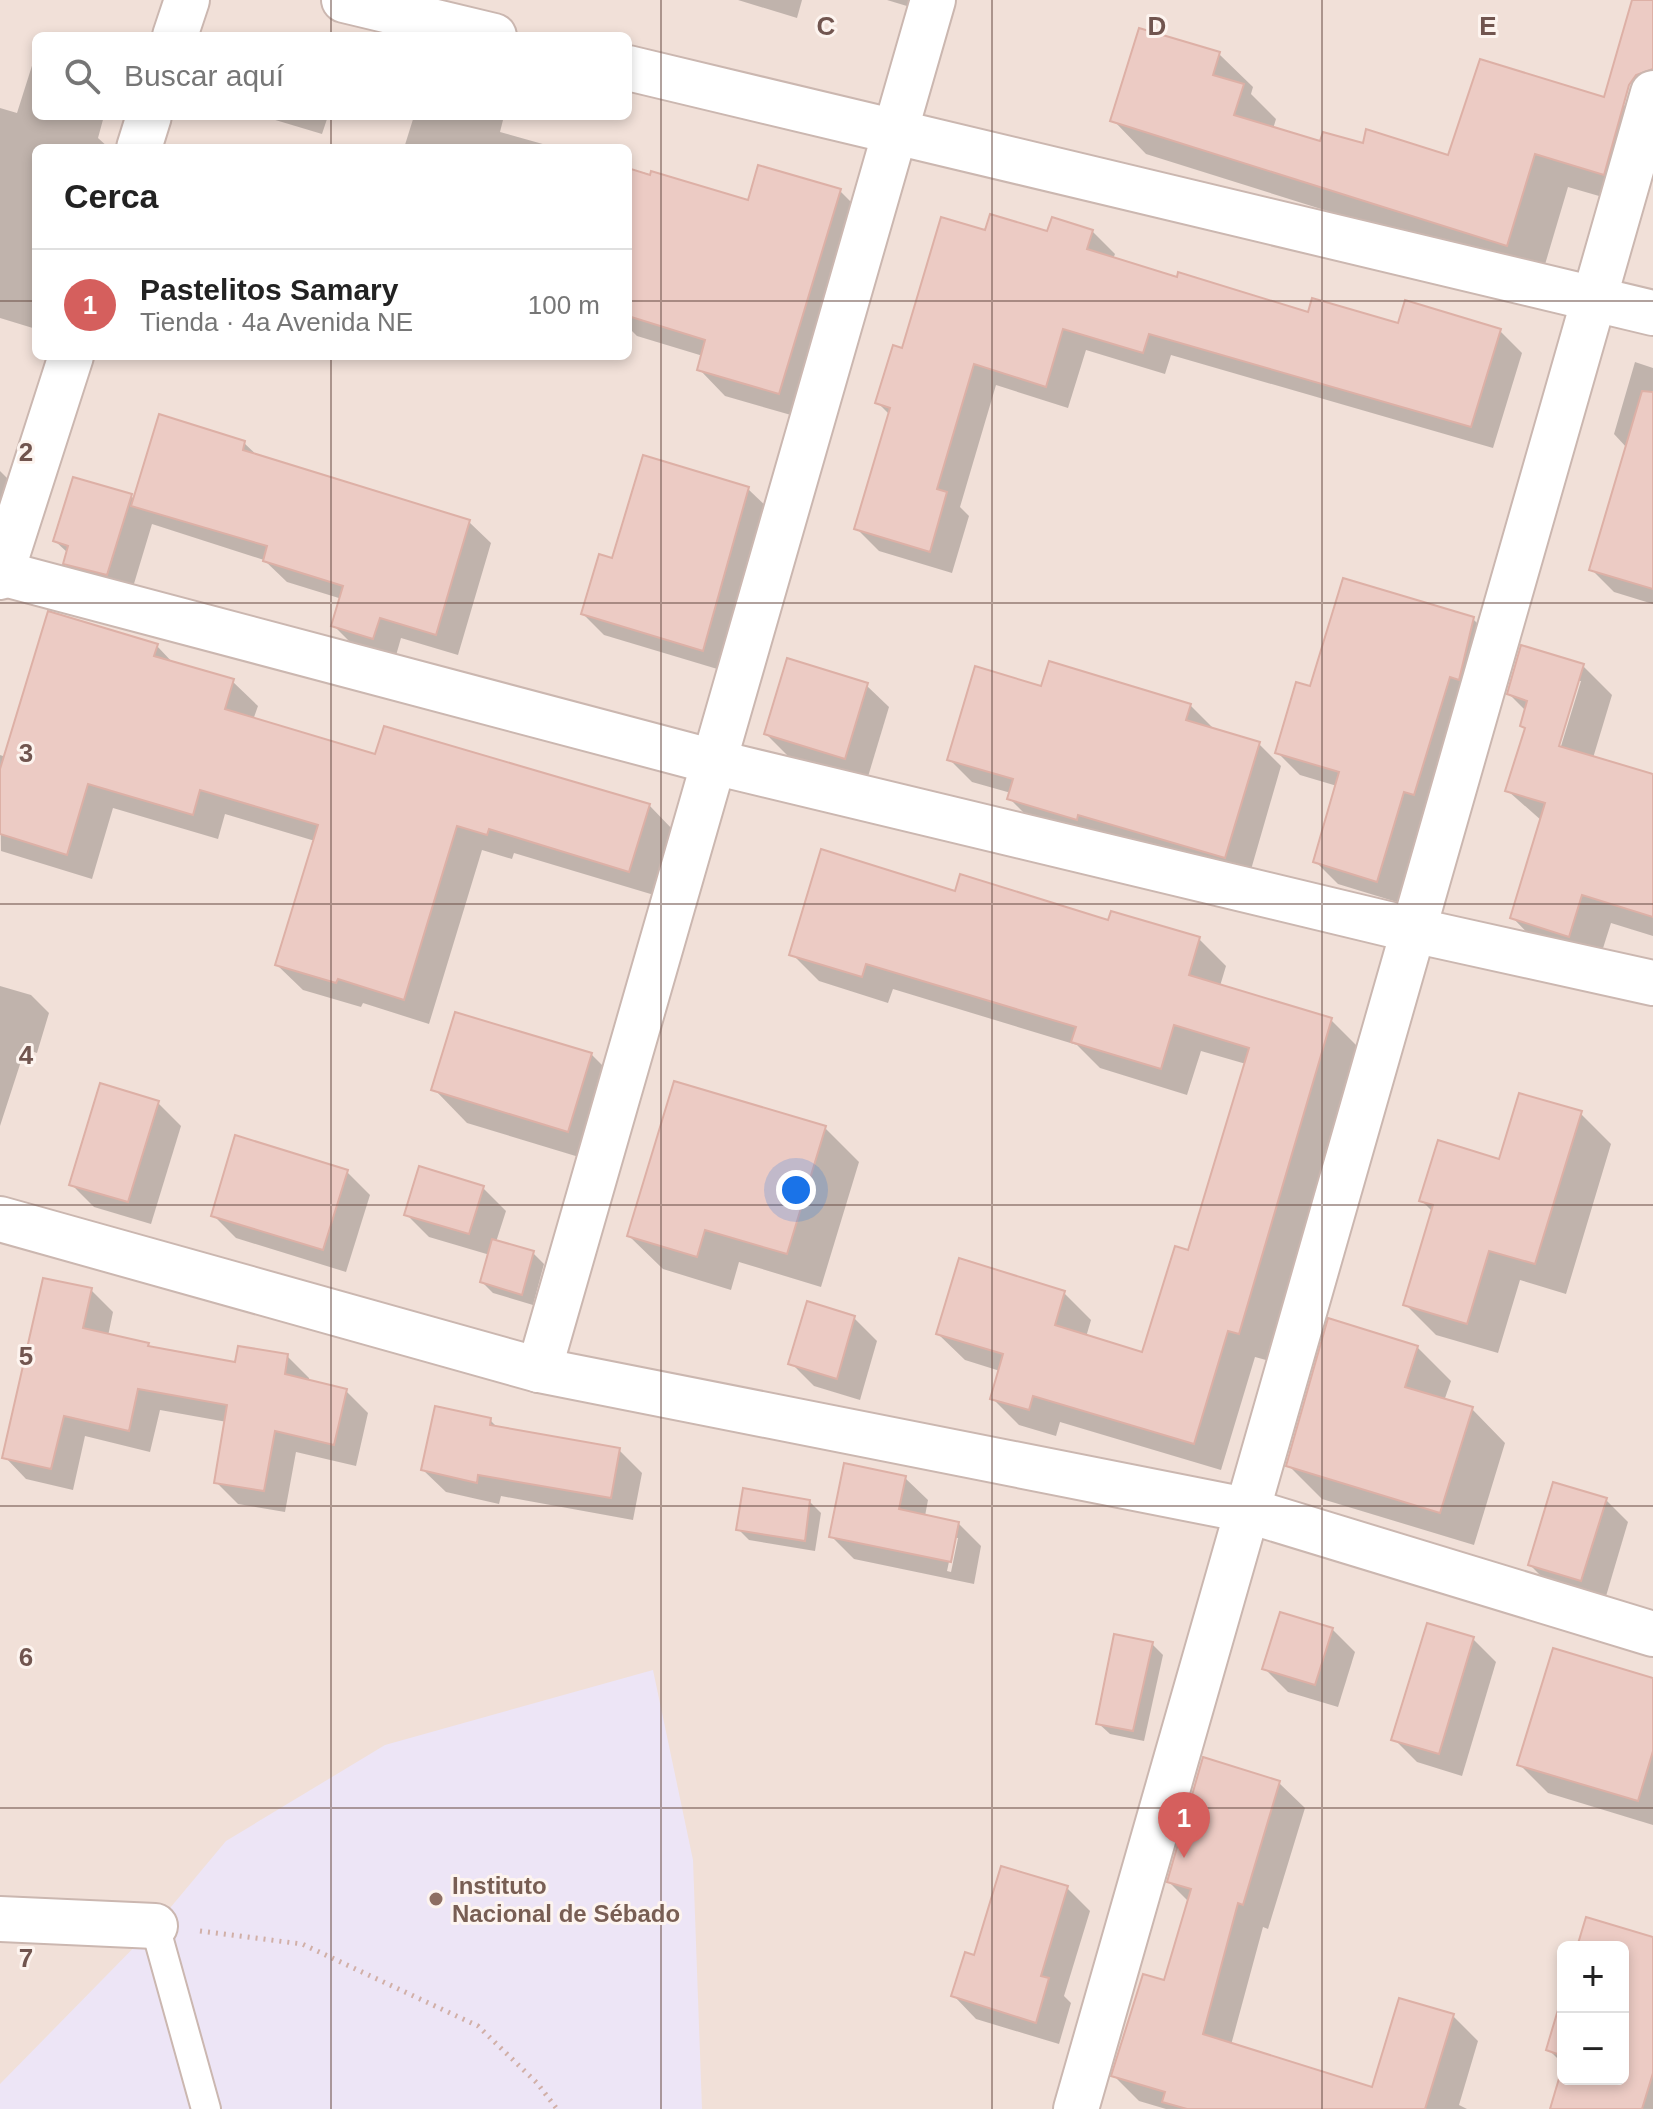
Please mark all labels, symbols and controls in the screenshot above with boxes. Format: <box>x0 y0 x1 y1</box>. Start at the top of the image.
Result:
text: C <box>817 11 836 41</box>
text: D <box>1148 11 1166 41</box>
text: E <box>1479 11 1497 41</box>
search box <box>32 32 632 120</box>
icon: search <box>60 54 104 98</box>
text: Buscar aquí <box>124 59 284 92</box>
text: Cerca <box>64 177 159 215</box>
text: Pastelitos Samary <box>140 273 398 306</box>
text: 1 <box>83 290 97 320</box>
text: 100 m <box>528 290 600 320</box>
text: Tienda · 4a Avenida NE <box>140 307 413 337</box>
text: 2 <box>19 437 33 467</box>
text: 3 <box>19 738 33 768</box>
text: 4 <box>19 1040 34 1070</box>
your location <box>776 1170 816 1210</box>
text: 5 <box>19 1341 33 1371</box>
text: 6 <box>19 1642 33 1672</box>
pin: 1 <box>1158 1792 1210 1858</box>
place label: Instituto Nacional de Sébado <box>452 1872 680 1927</box>
marker: Instituto Nacional de Sébado <box>427 1890 445 1908</box>
map controls <box>1557 1941 1629 2085</box>
button: + <box>1557 1941 1629 2013</box>
text: 7 <box>19 1943 33 1973</box>
button: − <box>1557 2013 1629 2085</box>

